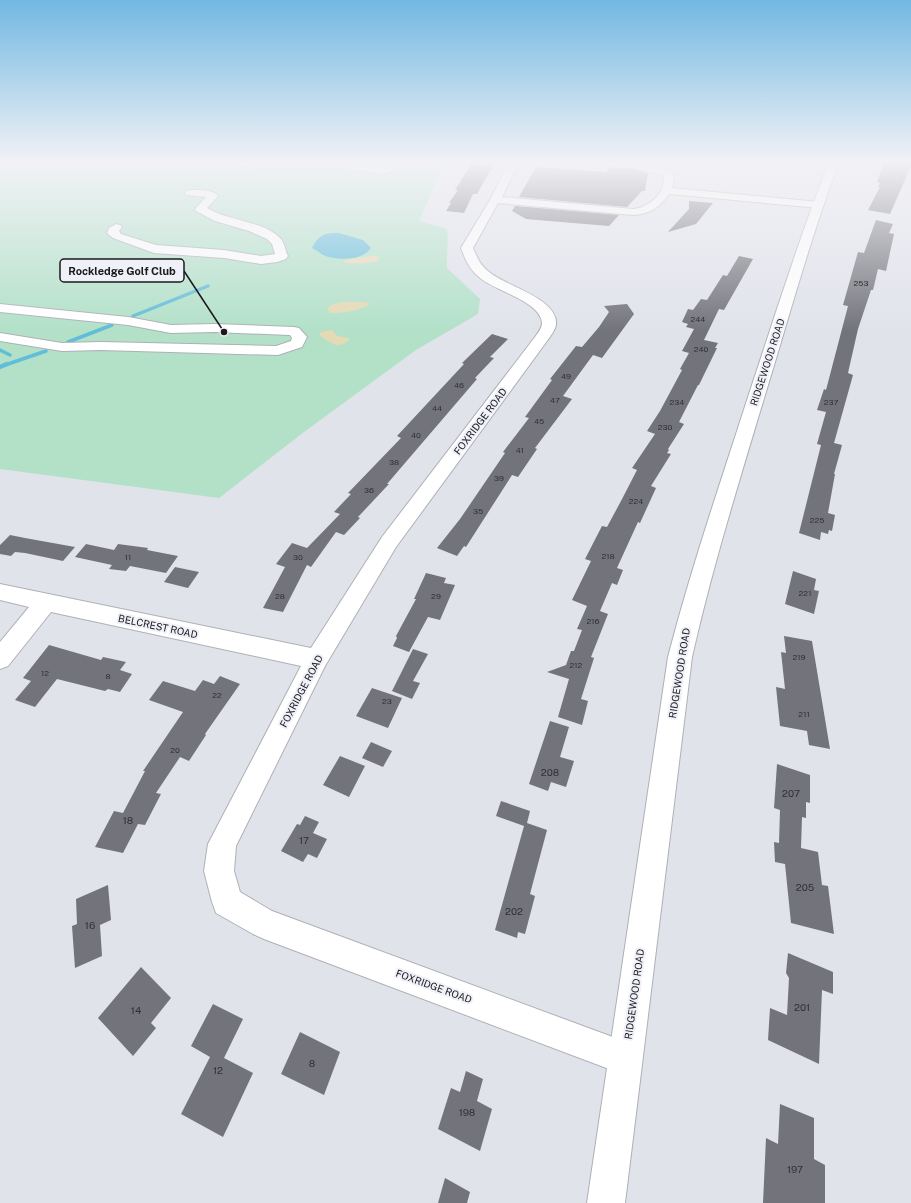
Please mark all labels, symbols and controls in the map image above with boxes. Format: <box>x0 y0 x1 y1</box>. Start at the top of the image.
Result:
callout: Rockledge Golf Club <box>60 259 184 282</box>
text: Rockledge Golf Club <box>68 265 176 277</box>
house number: 253 <box>854 278 868 288</box>
house number: 244 <box>691 314 705 324</box>
street label: RIDGEWOOD ROAD <box>747 317 787 407</box>
house number: 240 <box>694 344 708 354</box>
house number: 49 <box>561 371 571 381</box>
house number: 46 <box>454 380 464 390</box>
street label: FOXRIDGE ROAD <box>451 385 509 457</box>
house number: 47 <box>550 395 560 405</box>
house number: 234 <box>670 397 684 407</box>
house number: 237 <box>824 397 838 407</box>
house number: 44 <box>432 403 442 413</box>
house number: 45 <box>534 416 544 426</box>
house number: 230 <box>658 422 672 432</box>
house number: 40 <box>411 430 421 440</box>
house number: 41 <box>516 445 524 455</box>
house number: 38 <box>389 457 399 467</box>
house number: 39 <box>494 473 504 483</box>
house number: 36 <box>364 485 374 495</box>
house number: 224 <box>629 496 643 506</box>
house number: 35 <box>473 506 483 516</box>
house number: 225 <box>810 515 824 525</box>
house number: 218 <box>601 551 615 561</box>
house number: 11 <box>125 552 131 562</box>
house number: 30 <box>293 552 303 562</box>
house number: 221 <box>799 588 811 598</box>
house number: 28 <box>275 591 285 601</box>
house number: 29 <box>431 591 441 601</box>
street label: BELCREST ROAD <box>117 612 199 640</box>
house number: 216 <box>586 616 600 626</box>
street label: RIDGEWOOD ROAD <box>666 627 692 719</box>
house number: 219 <box>792 652 806 662</box>
street label: FOXRIDGE ROAD <box>277 653 325 729</box>
house number: 212 <box>570 660 583 670</box>
house number: 12 <box>41 668 49 678</box>
house number: 8 <box>105 671 111 681</box>
house number: 22 <box>212 690 222 700</box>
house number: 23 <box>382 696 392 706</box>
house number: 211 <box>798 709 810 719</box>
house number: 20 <box>170 745 180 755</box>
house number: 208 <box>541 766 559 778</box>
house number: 207 <box>782 787 800 799</box>
house number: 18 <box>123 814 133 826</box>
house number: 17 <box>299 834 309 846</box>
house number: 205 <box>796 881 814 893</box>
house number: 202 <box>505 905 523 917</box>
house number: 16 <box>85 919 95 931</box>
street label: RIDGEWOOD ROAD <box>622 948 646 1040</box>
street label: FOXRIDGE ROAD <box>394 967 474 1005</box>
house number: 201 <box>794 1001 810 1013</box>
house number: 14 <box>131 1004 141 1016</box>
house number: 8 <box>309 1057 315 1069</box>
house number: 12 <box>213 1064 223 1076</box>
house number: 198 <box>459 1106 475 1118</box>
house number: 197 <box>787 1163 803 1175</box>

